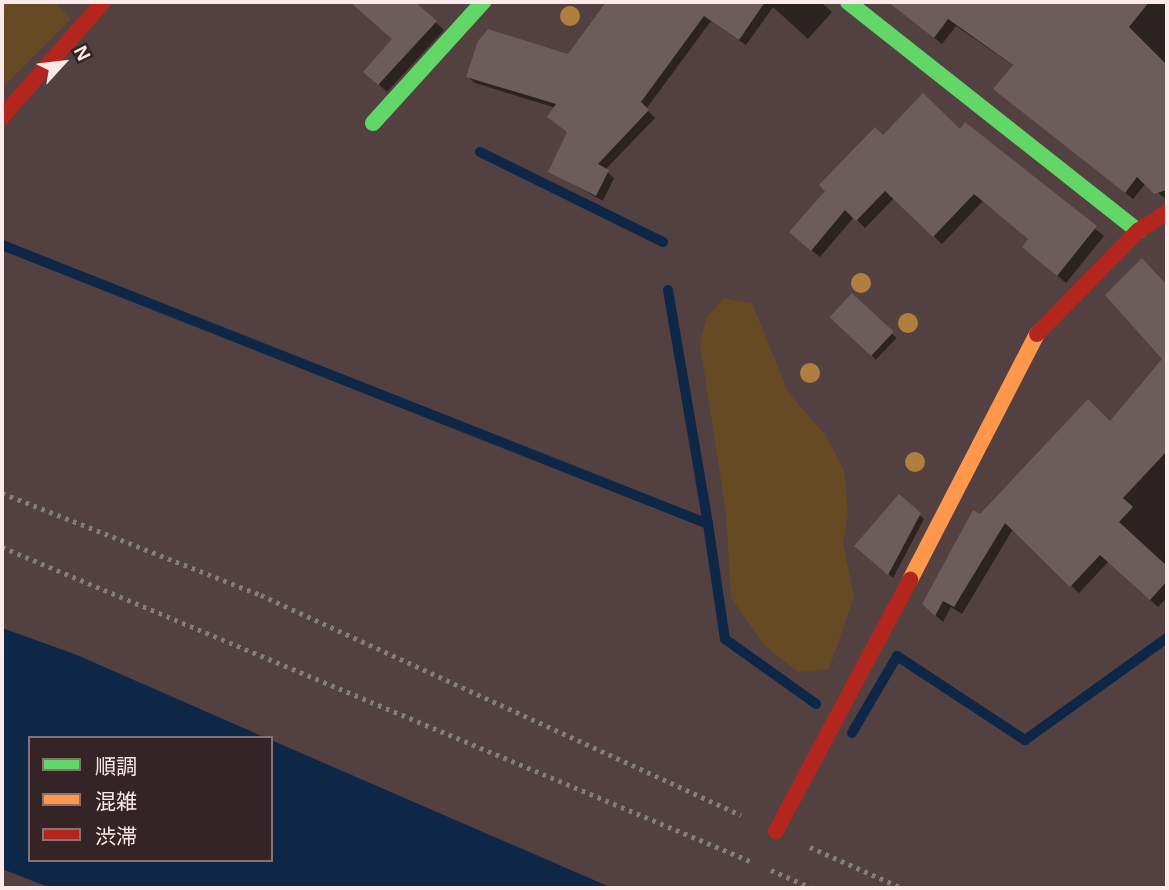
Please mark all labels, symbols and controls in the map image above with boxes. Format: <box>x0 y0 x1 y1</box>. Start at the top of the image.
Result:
north arrow <box>28 28 98 98</box>
text: N <box>70 42 95 64</box>
legend <box>28 736 273 862</box>
text: 順調 <box>95 755 137 778</box>
text: 混雑 <box>95 790 137 813</box>
text: 渋滞 <box>95 825 137 848</box>

